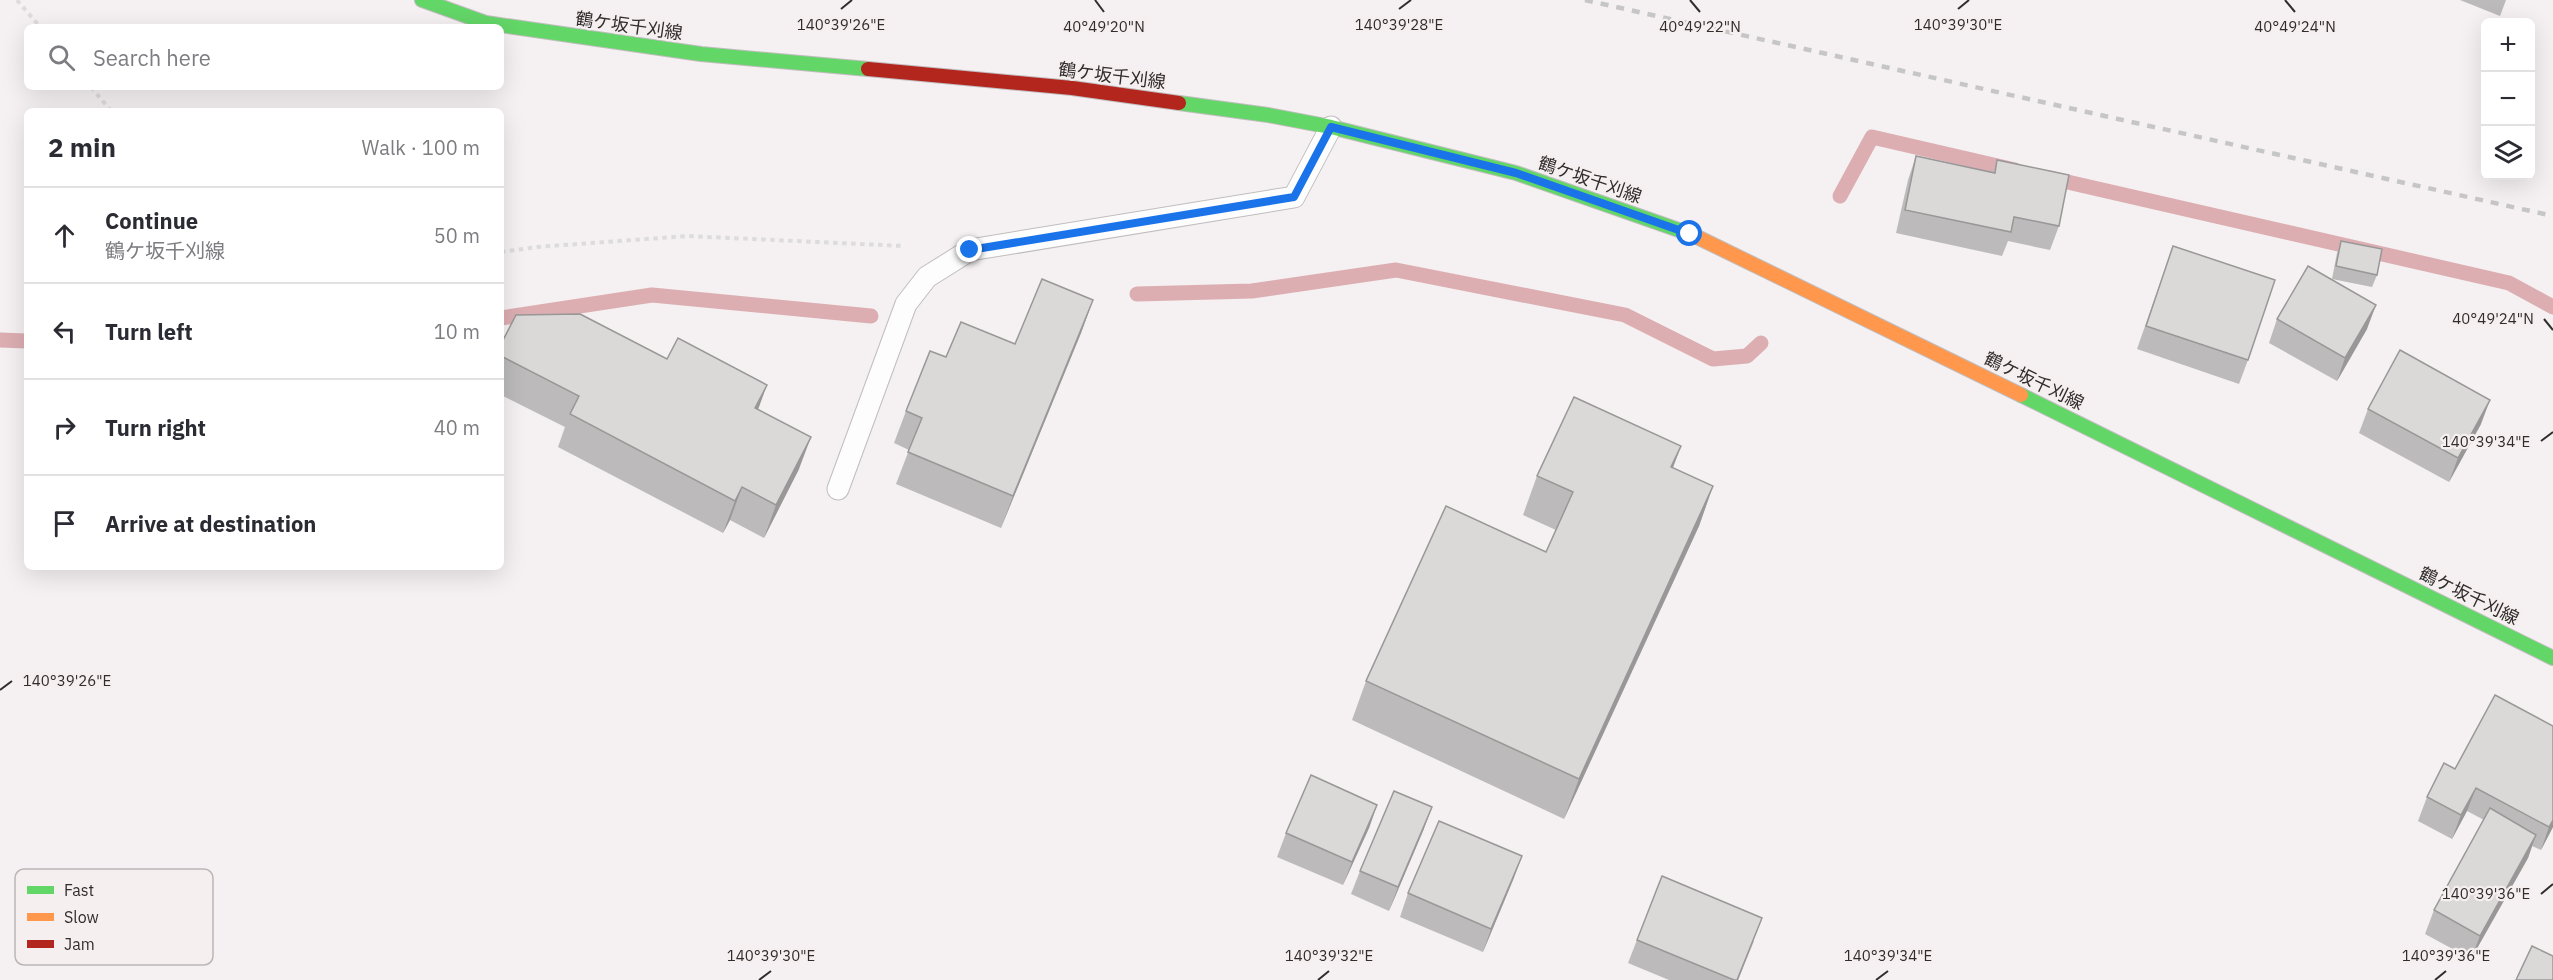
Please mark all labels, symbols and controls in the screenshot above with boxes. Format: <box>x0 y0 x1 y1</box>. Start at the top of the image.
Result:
street label: 鶴ケ坂千刈線 <box>574 7 684 44</box>
text: 140°39'26"E <box>797 15 885 34</box>
text: 140°39'28"E <box>1355 15 1443 34</box>
text: 140°39'30"E <box>1914 15 2002 34</box>
text: 40°49'20"N <box>1063 17 1145 36</box>
text: 40°49'22"N <box>1659 17 1741 36</box>
text: 40°49'24"N <box>2254 17 2336 36</box>
map controls <box>2481 18 2535 180</box>
button: + <box>2481 18 2535 72</box>
search box <box>24 24 504 90</box>
icon: search <box>45 41 78 74</box>
text: Search here <box>93 43 211 72</box>
street label: 鶴ケ坂千刈線 <box>1057 58 1167 93</box>
button: − <box>2481 72 2535 126</box>
button: layers <box>2481 126 2535 180</box>
text: 2 min <box>48 130 116 164</box>
text: Walk · 100 m <box>362 134 480 161</box>
street label: 鶴ケ坂千刈線 <box>1535 151 1645 208</box>
text: Continue <box>105 206 198 235</box>
icon: ahead <box>48 219 81 252</box>
route start <box>1676 220 1702 246</box>
text: 50 m <box>434 222 480 249</box>
route end <box>956 236 982 262</box>
text: 鶴ケ坂千刈線 <box>105 237 225 264</box>
text: 40°49'24"N <box>2452 309 2534 328</box>
icon: left <box>48 315 81 348</box>
text: Turn left <box>105 317 193 346</box>
text: 10 m <box>434 318 480 345</box>
street label: 鶴ケ坂千刈線 <box>1981 347 2088 415</box>
icon: right <box>48 411 81 444</box>
text: Turn right <box>105 413 206 442</box>
text: 40 m <box>434 414 480 441</box>
text: 140°39'34"E <box>2442 432 2530 451</box>
icon: arrive <box>48 507 81 540</box>
text: Arrive at destination <box>105 509 316 538</box>
street label: 鶴ケ坂千刈線 <box>2416 562 2523 630</box>
text: 140°39'26"E <box>23 671 111 690</box>
legend <box>15 869 213 965</box>
text: Fast <box>64 880 94 900</box>
text: 140°39'36"E <box>2442 884 2530 903</box>
text: Slow <box>64 907 99 927</box>
text: Jam <box>64 934 95 954</box>
text: 140°39'30"E <box>727 946 815 965</box>
text: 140°39'32"E <box>1285 946 1373 965</box>
text: 140°39'34"E <box>1844 946 1932 965</box>
text: 140°39'36"E <box>2402 946 2490 965</box>

